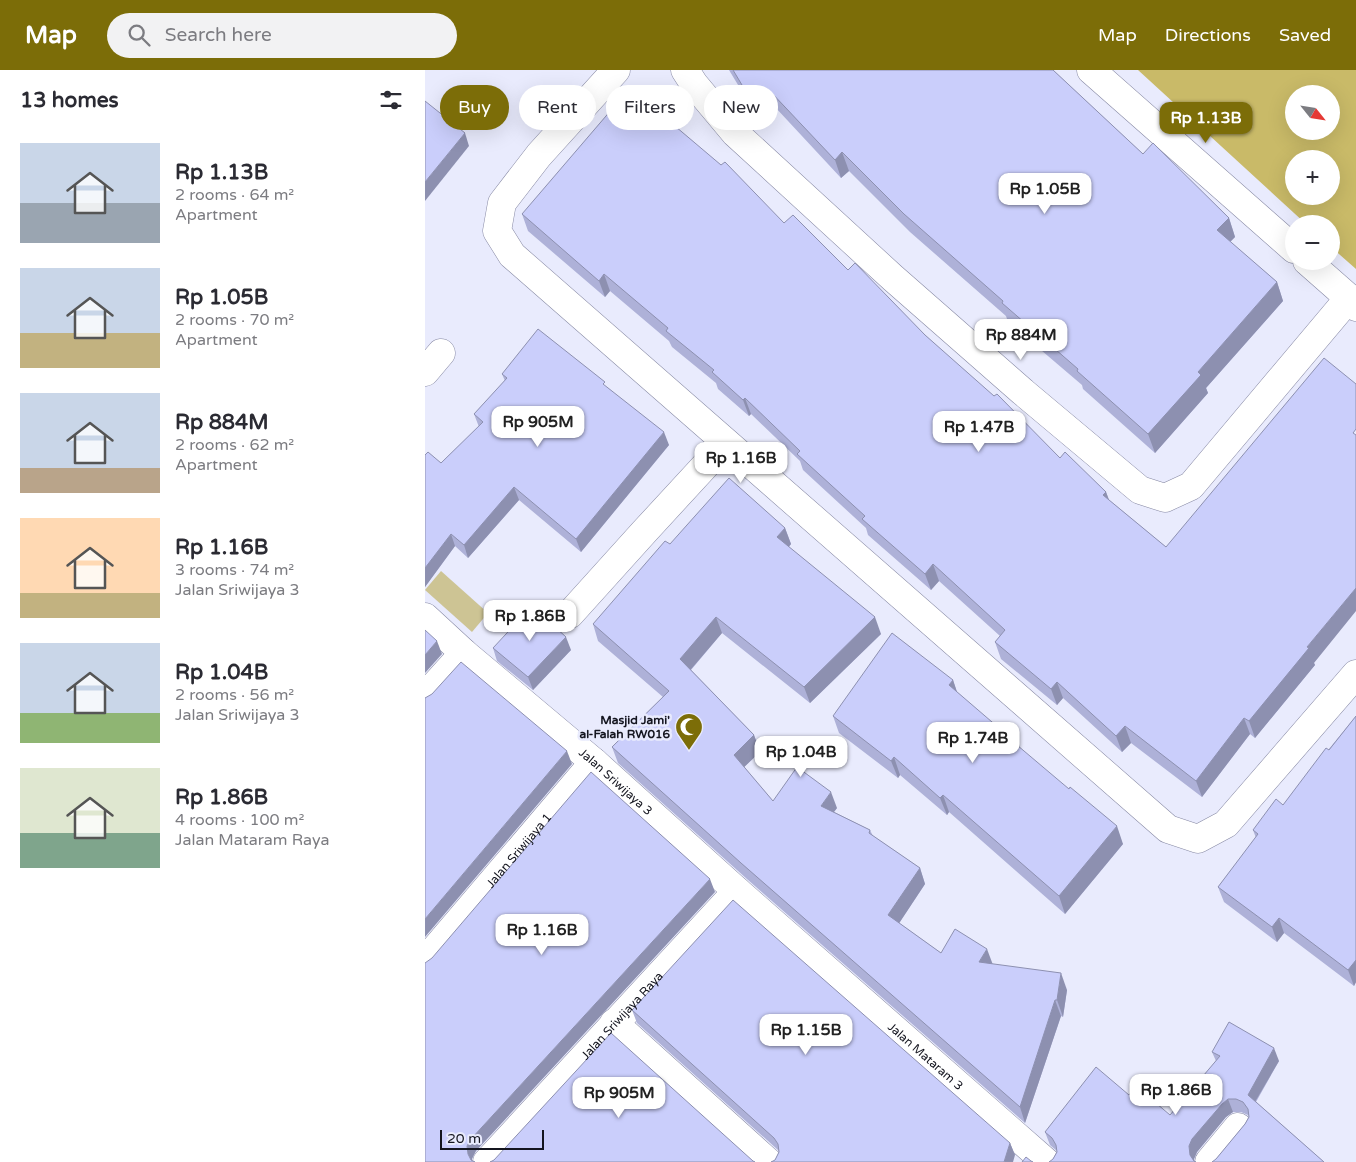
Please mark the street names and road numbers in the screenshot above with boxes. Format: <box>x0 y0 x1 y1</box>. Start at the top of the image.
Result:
street label: Jalan Sriwijaya 3 <box>576 745 655 818</box>
street label: Jalan Sriwijaya 1 <box>483 810 554 891</box>
street label: Jalan Sriwijaya Raya <box>578 969 666 1062</box>
street label: Jalan Mataram 3 <box>885 1020 966 1093</box>

